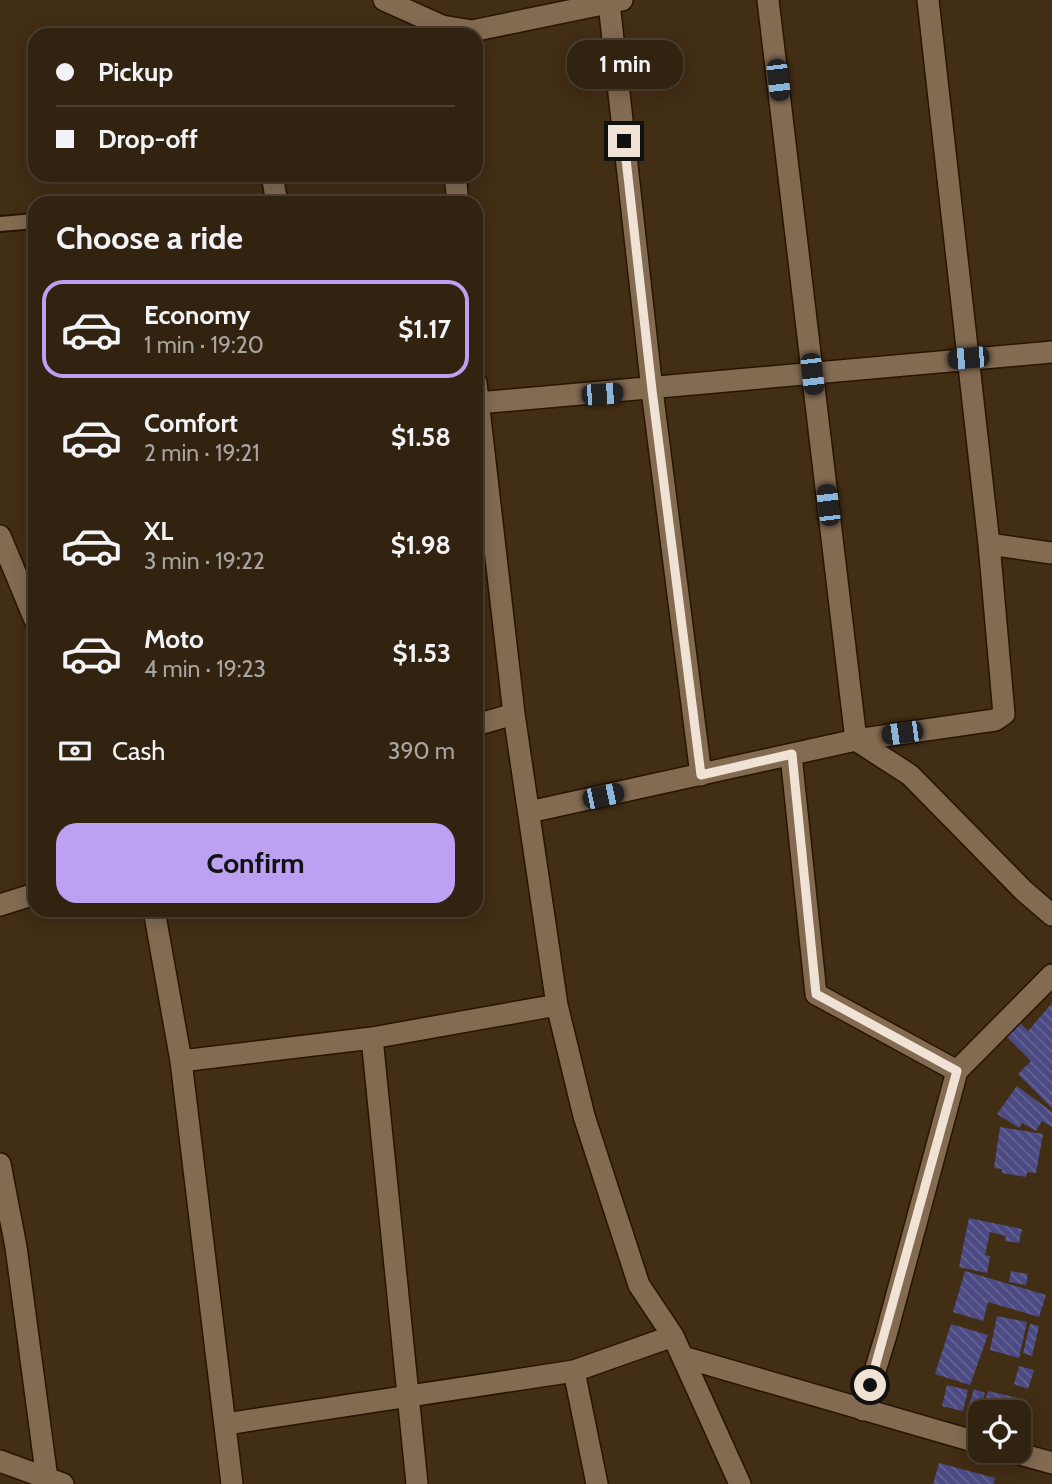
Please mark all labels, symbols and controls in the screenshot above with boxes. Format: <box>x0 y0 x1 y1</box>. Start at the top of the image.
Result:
callout: 1 min <box>566 40 682 88</box>
text: 1 min <box>599 50 651 78</box>
text: Pickup <box>98 56 173 88</box>
car <box>766 58 791 102</box>
text: Drop-off <box>98 123 198 155</box>
route end <box>608 125 640 157</box>
text: Choose a ride <box>56 218 243 257</box>
icon: car <box>60 298 123 361</box>
text: Economy <box>144 299 250 331</box>
text: $1.17 <box>398 313 451 345</box>
text: 1 min · 19:20 <box>144 331 264 359</box>
car <box>947 346 990 370</box>
car <box>800 352 825 396</box>
car <box>581 382 624 406</box>
icon: car <box>60 406 123 469</box>
text: Comfort <box>144 407 238 439</box>
text: $1.58 <box>391 421 451 453</box>
text: 2 min · 19:21 <box>144 439 260 467</box>
car <box>816 483 841 527</box>
icon: car <box>60 514 123 577</box>
text: XL <box>144 515 173 547</box>
text: $1.98 <box>391 529 451 561</box>
text: 3 min · 19:22 <box>144 547 265 575</box>
icon: car <box>60 622 123 685</box>
text: Moto <box>144 623 204 655</box>
text: $1.53 <box>393 637 451 669</box>
text: 4 min · 19:23 <box>144 655 266 683</box>
car <box>880 720 925 746</box>
icon: cash <box>56 732 94 770</box>
text: Cash <box>112 735 165 767</box>
text: 390 m <box>388 737 455 765</box>
car <box>581 781 626 811</box>
button: Confirm <box>56 823 455 903</box>
route start <box>854 1369 886 1401</box>
map controls <box>968 1400 1031 1463</box>
button: locate <box>968 1400 1031 1463</box>

